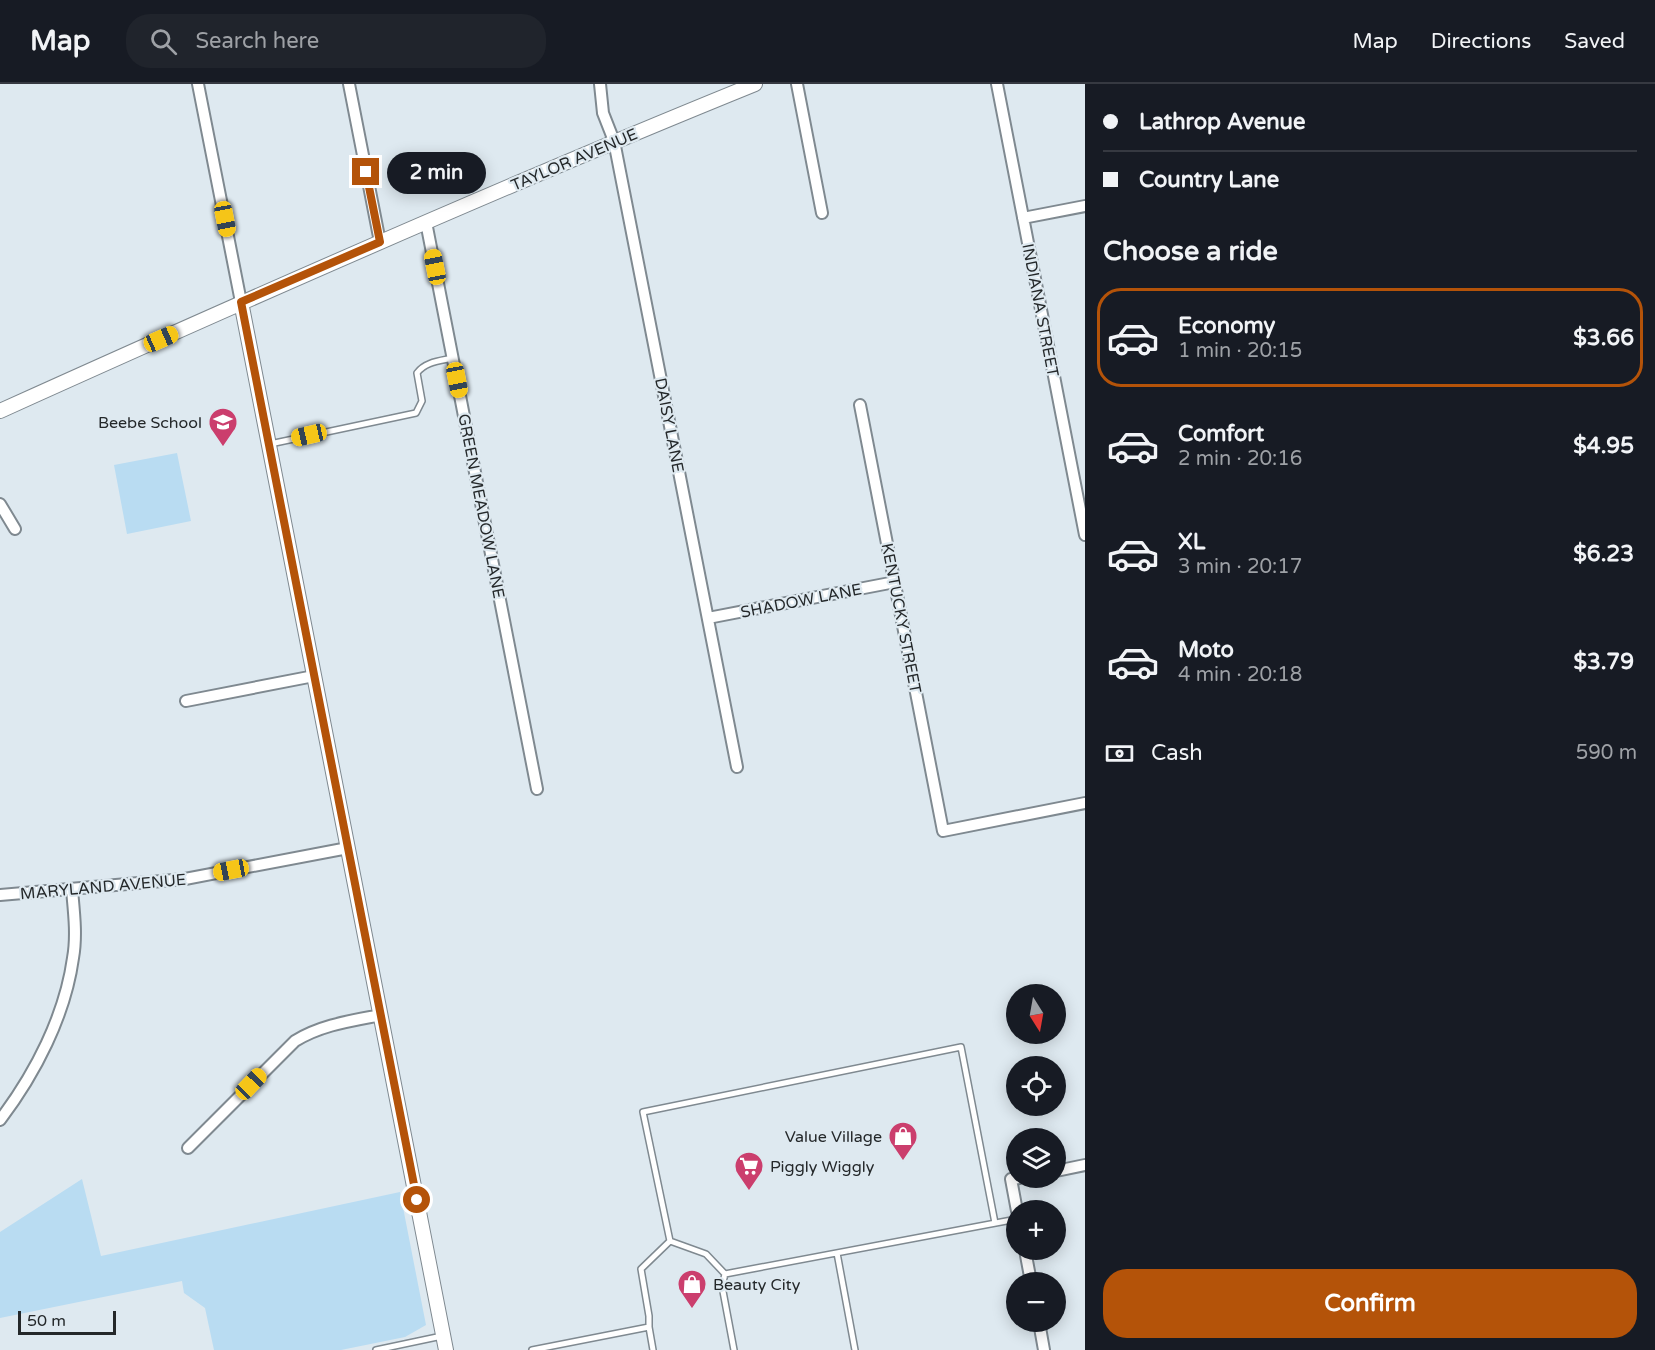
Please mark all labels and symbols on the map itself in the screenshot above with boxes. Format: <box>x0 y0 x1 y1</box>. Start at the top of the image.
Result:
street label: TAYLOR AVENUE <box>508 124 641 196</box>
callout: 2 min <box>387 151 486 193</box>
route end <box>352 158 379 185</box>
car <box>213 200 237 238</box>
street label: INDIANA STREET <box>1017 242 1063 379</box>
car <box>423 248 447 286</box>
car <box>141 323 181 355</box>
car <box>445 361 469 399</box>
street label: DAISY LANE <box>650 376 688 474</box>
school or university icon: Beebe School <box>207 406 239 448</box>
street label: GREEN MEADOW LANE <box>453 412 509 600</box>
place label: Beebe School <box>98 413 202 433</box>
car <box>289 422 329 448</box>
street label: KENTUCKY STREET <box>877 541 925 695</box>
street label: SHADOW LANE <box>739 579 864 623</box>
car <box>212 858 250 882</box>
street label: MARYLAND AVENUE <box>19 870 187 904</box>
north arrow <box>1006 984 1066 1044</box>
car <box>232 1065 270 1103</box>
shop icon: Value Village <box>887 1120 919 1162</box>
place label: Value Village <box>785 1127 882 1147</box>
supermarket icon: Piggly Wiggly <box>733 1150 765 1192</box>
place label: Piggly Wiggly <box>770 1157 875 1177</box>
route start <box>403 1186 430 1213</box>
shop icon: Beauty City <box>676 1268 708 1310</box>
place label: Beauty City <box>713 1275 801 1295</box>
scale bar <box>18 1308 116 1336</box>

